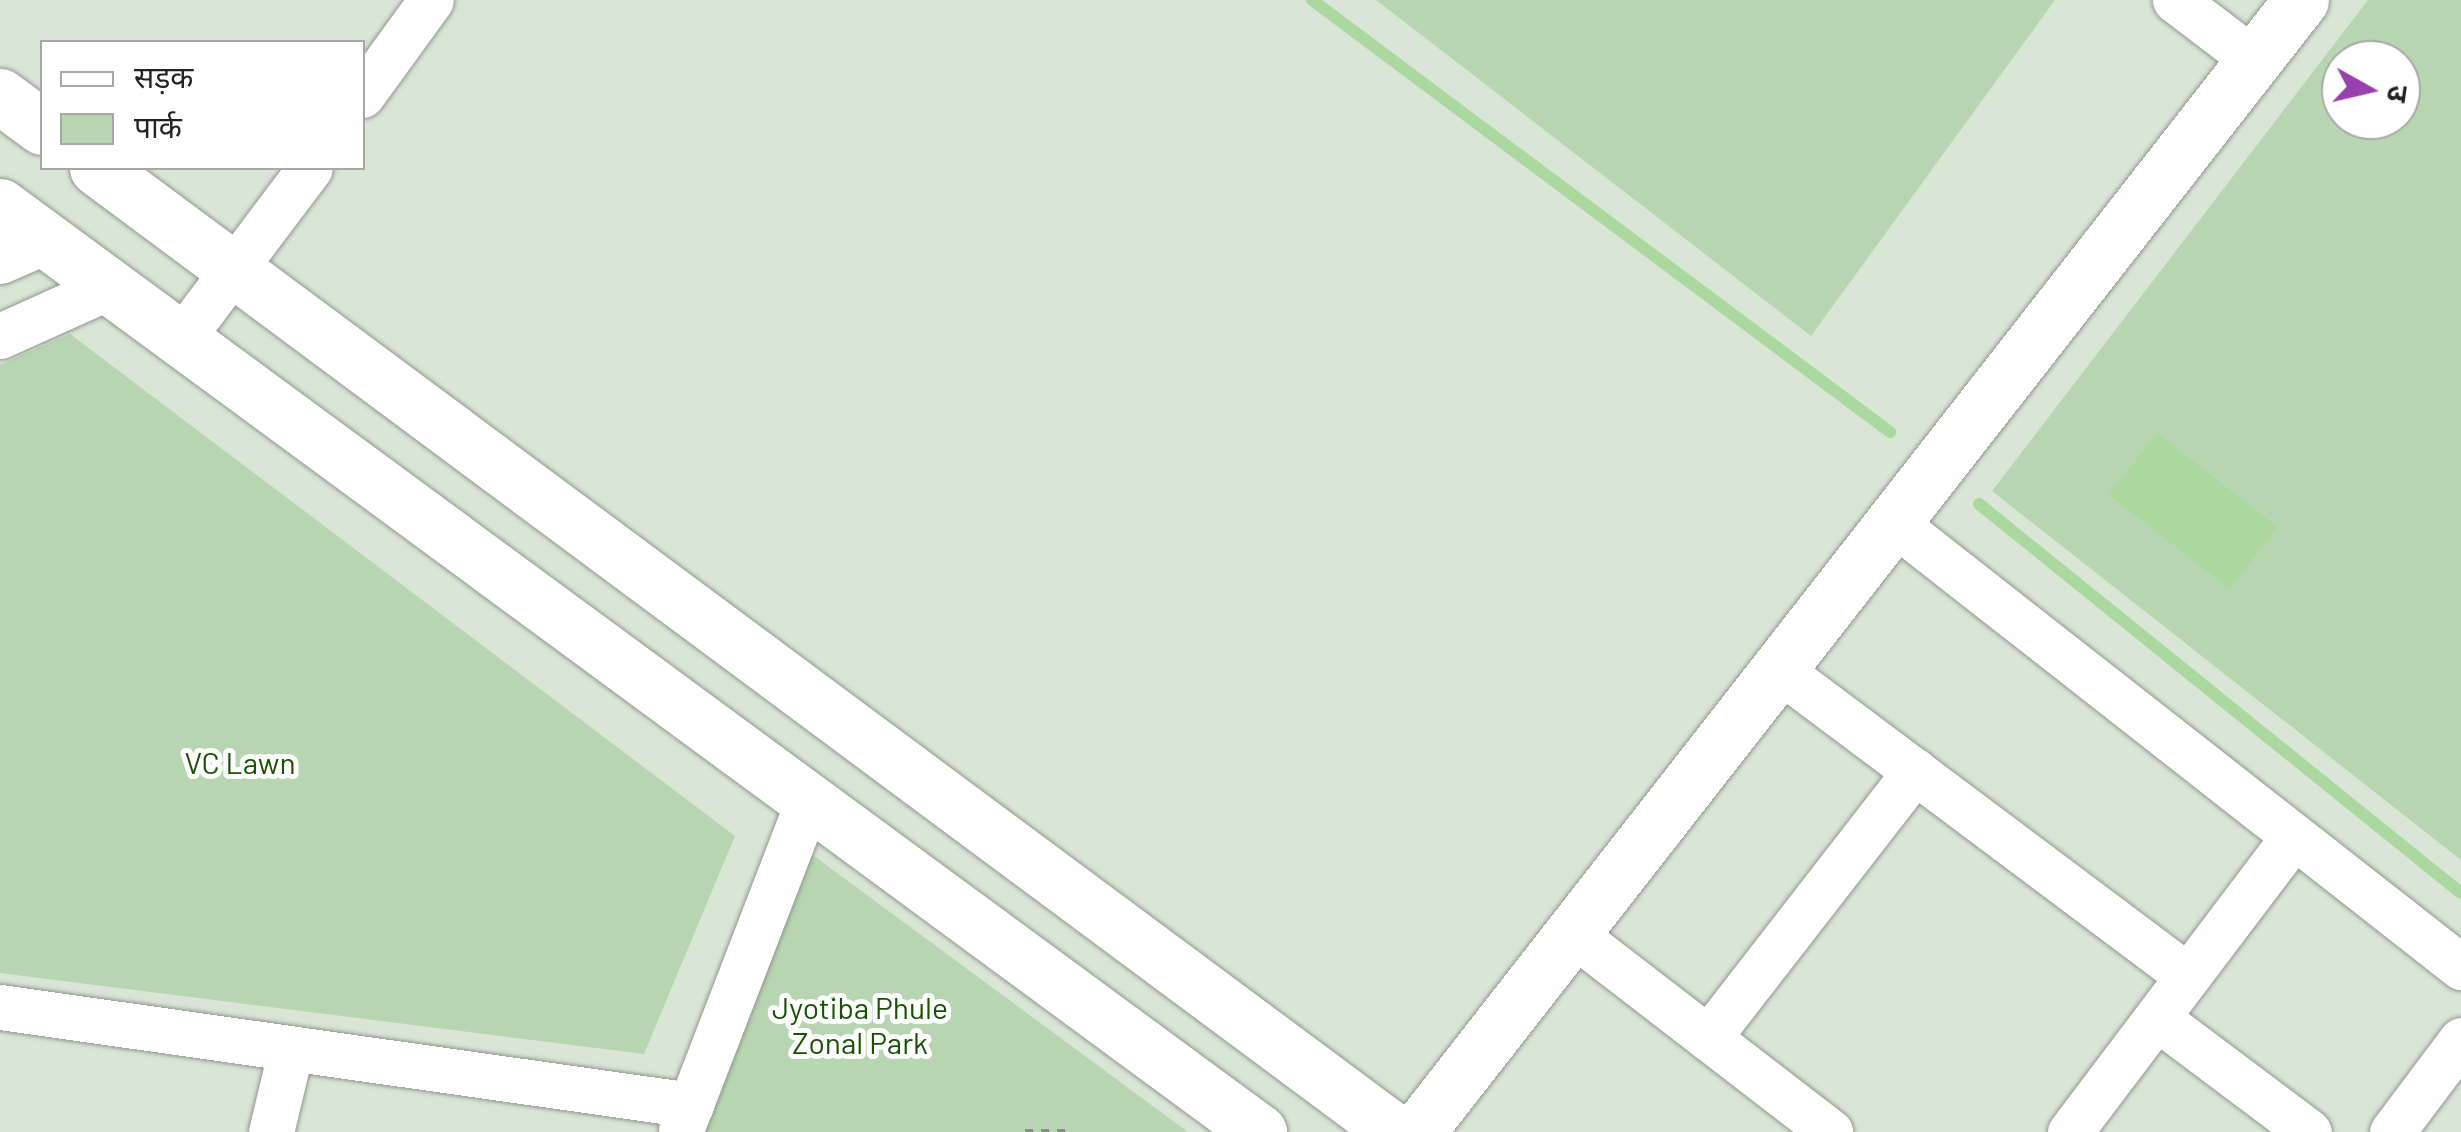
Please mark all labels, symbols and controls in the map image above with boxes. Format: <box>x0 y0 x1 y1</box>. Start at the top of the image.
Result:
legend <box>40 40 365 170</box>
north arrow <box>2321 40 2421 140</box>
text: सड़क <box>134 58 193 94</box>
text: उ <box>2381 83 2417 104</box>
text: पार्क <box>134 108 182 144</box>
park label: VC Lawn <box>184 744 296 780</box>
park label: Jyotiba Phule Zonal Park <box>772 989 948 1060</box>

